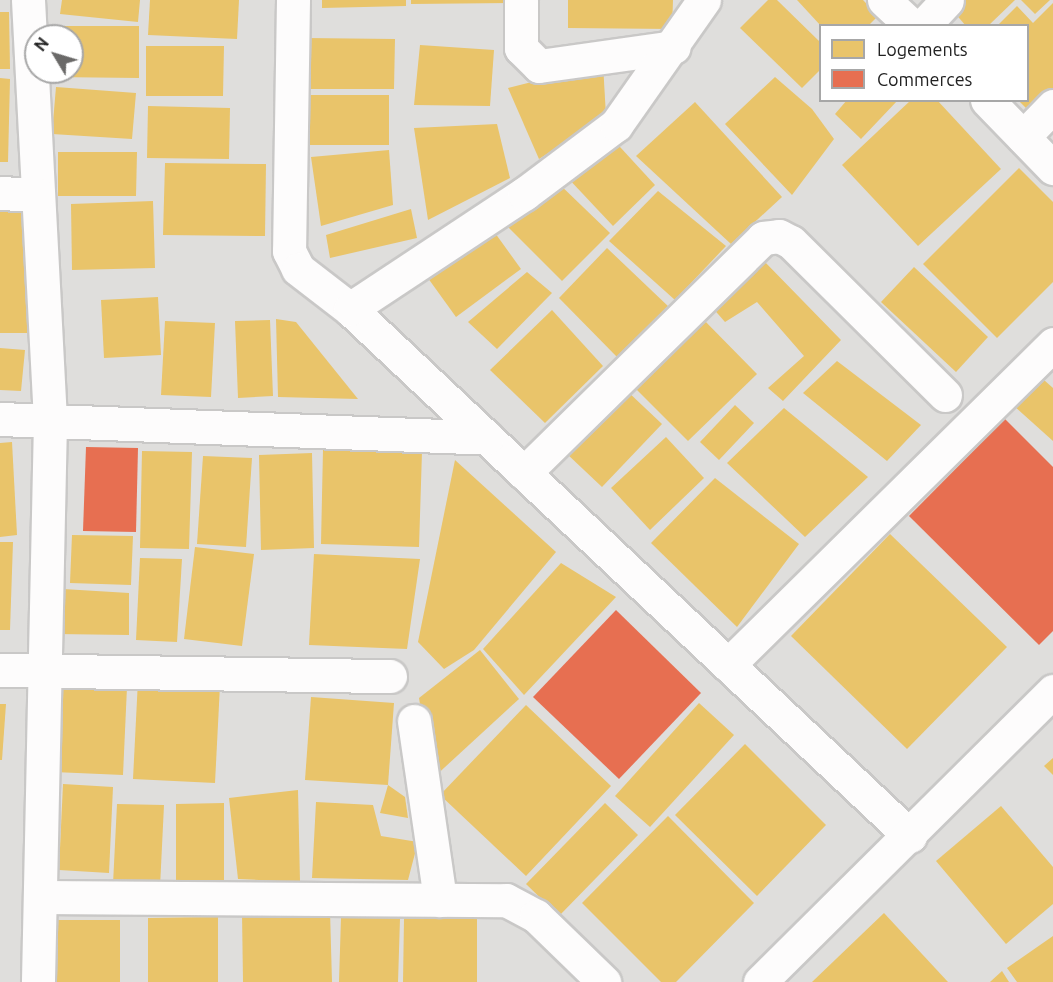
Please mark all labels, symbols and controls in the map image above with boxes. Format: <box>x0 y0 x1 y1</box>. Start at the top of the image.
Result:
north arrow <box>24 24 84 84</box>
legend <box>819 24 1029 102</box>
text: N <box>31 34 52 54</box>
text: Logements <box>877 39 968 59</box>
text: Commerces <box>877 69 972 89</box>

